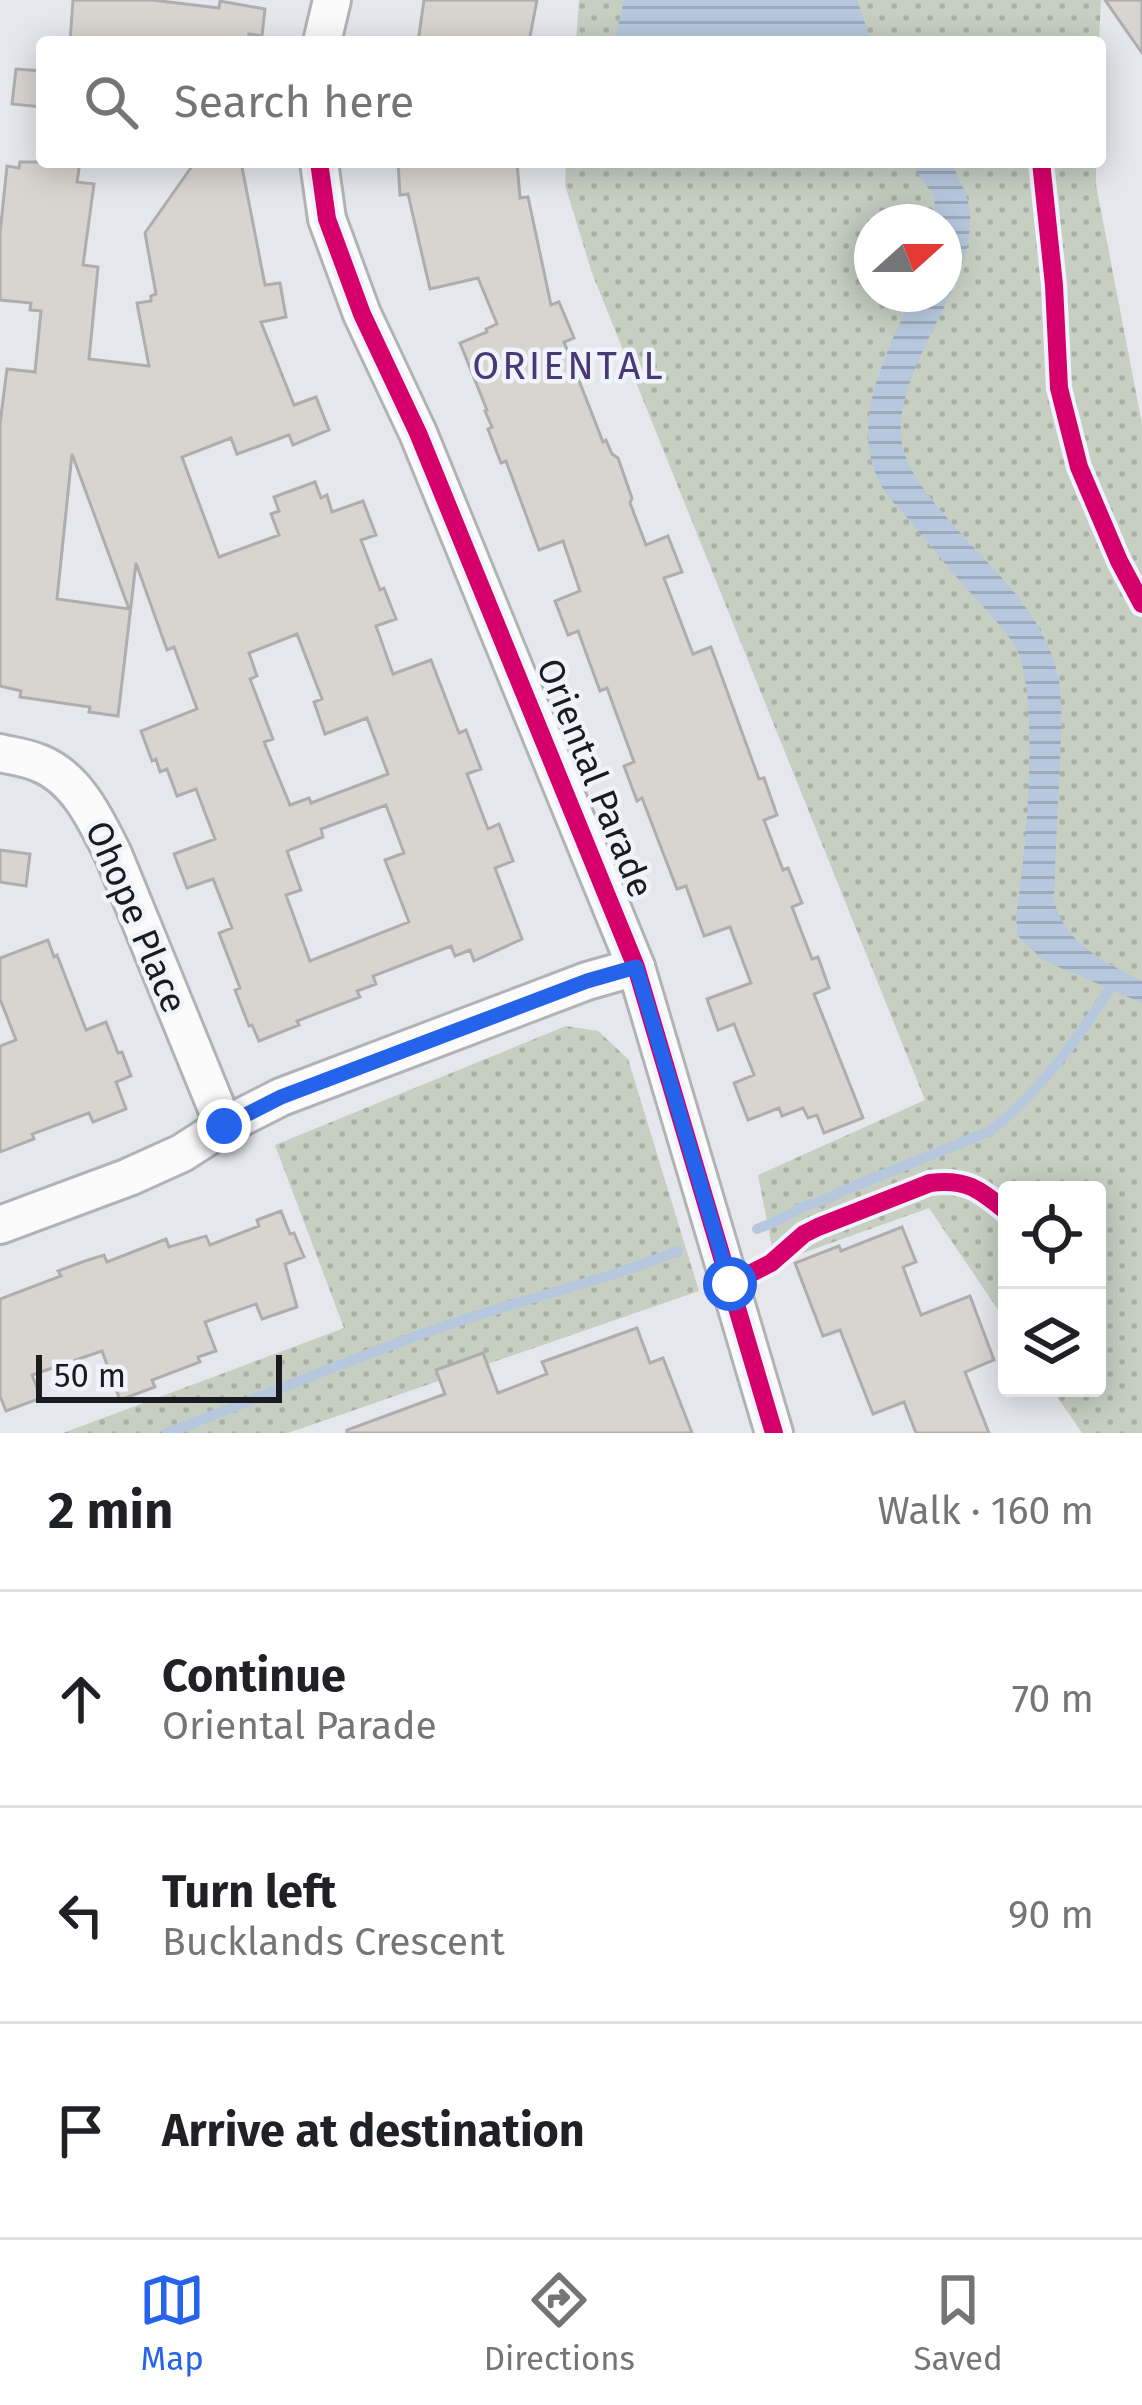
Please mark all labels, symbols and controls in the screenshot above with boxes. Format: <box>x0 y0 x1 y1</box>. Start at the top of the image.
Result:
search box <box>36 36 1106 168</box>
icon: search <box>78 69 144 135</box>
text: Search here <box>174 75 414 129</box>
north arrow <box>854 204 962 312</box>
district label: ORIENTAL <box>472 343 666 389</box>
street label: Oriental Parade <box>527 652 663 904</box>
street label: Ohope Place <box>76 814 196 1020</box>
route end <box>197 1099 251 1153</box>
map controls <box>998 1181 1106 1397</box>
button: locate <box>998 1181 1106 1289</box>
route start <box>703 1257 757 1311</box>
button: layers <box>998 1289 1106 1397</box>
scale bar <box>36 1349 282 1402</box>
text: 50 m <box>54 1356 126 1396</box>
text: 2 min <box>48 1480 173 1542</box>
text: Walk · 160 m <box>878 1488 1094 1534</box>
text: Continue <box>162 1649 346 1703</box>
icon: ahead <box>48 1666 114 1732</box>
text: 70 m <box>1012 1676 1094 1722</box>
text: Oriental Parade <box>162 1703 437 1749</box>
text: Turn left <box>162 1865 336 1919</box>
icon: left <box>48 1882 114 1948</box>
text: 90 m <box>1008 1892 1094 1938</box>
text: Bucklands Crescent <box>162 1919 505 1965</box>
icon: arrive <box>48 2098 114 2164</box>
text: Arrive at destination <box>162 2104 585 2158</box>
tab: Map <box>139 2267 205 2379</box>
tab: Directions <box>484 2267 635 2379</box>
tab: Saved <box>913 2267 1003 2379</box>

